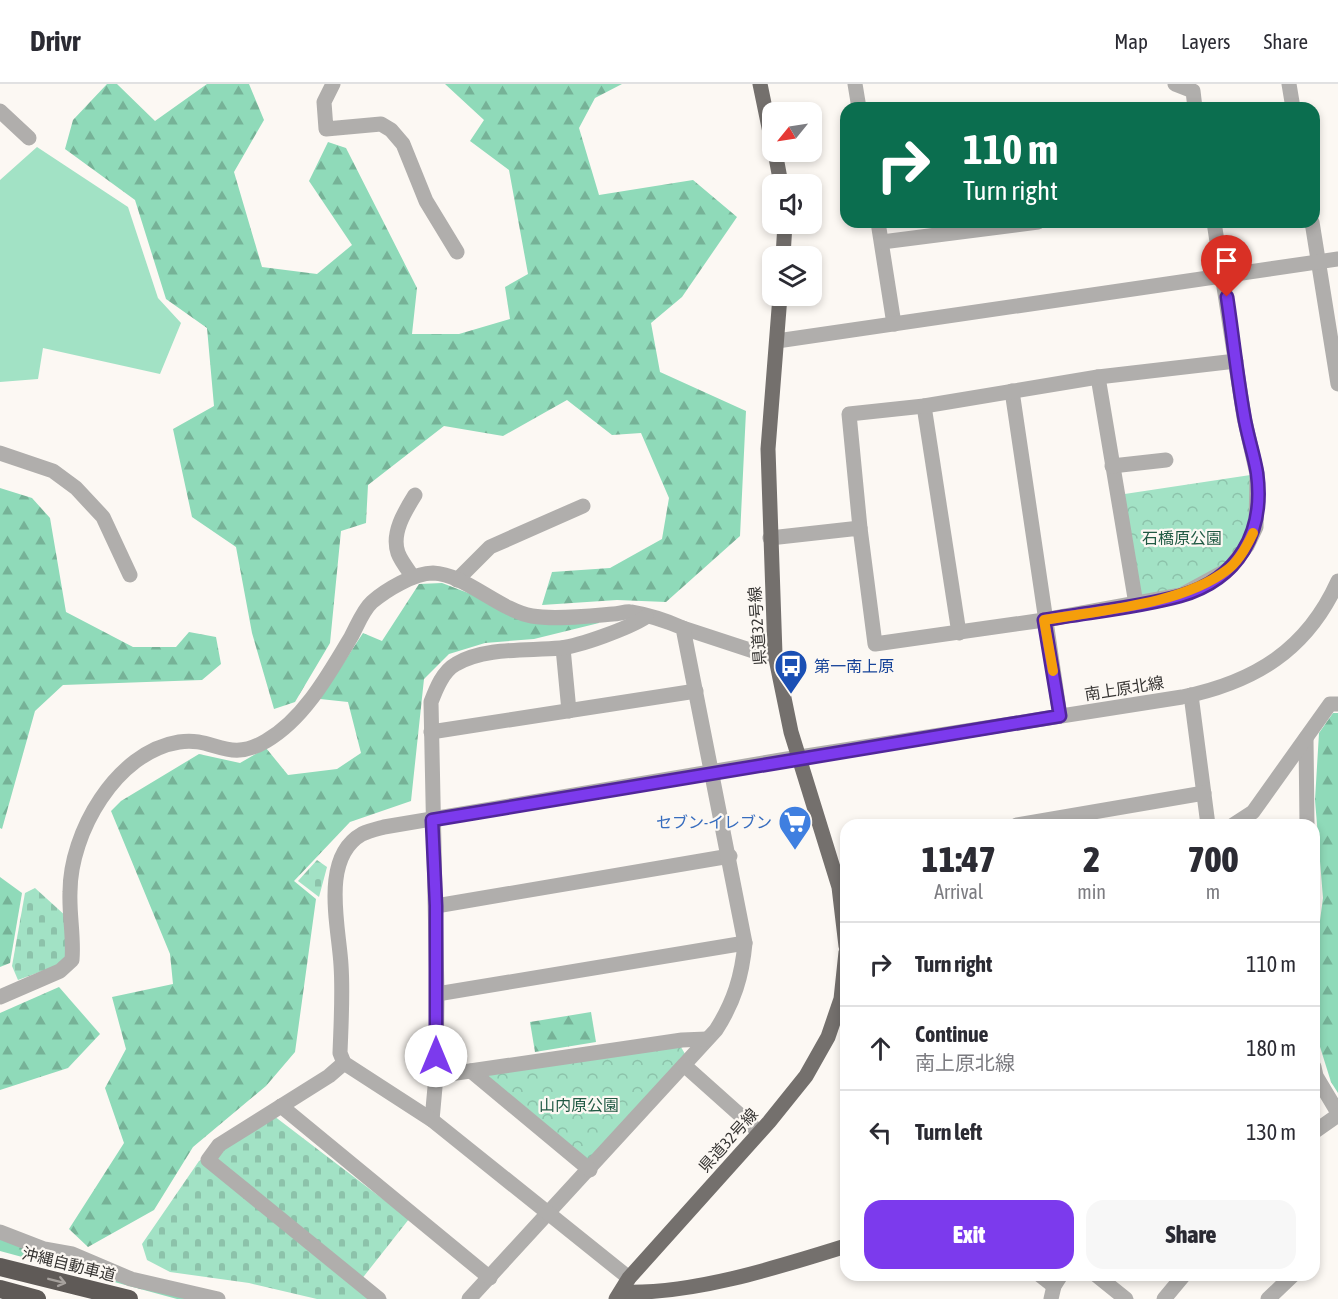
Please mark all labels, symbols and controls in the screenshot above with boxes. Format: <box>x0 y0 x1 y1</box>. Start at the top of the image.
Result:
text: Drivr <box>30 25 80 57</box>
text: Map <box>1114 29 1148 53</box>
text: Layers <box>1181 29 1231 53</box>
text: Share <box>1264 29 1308 53</box>
north arrow <box>762 102 822 162</box>
map controls <box>762 102 822 306</box>
text: 110 m <box>963 125 1058 173</box>
icon: right <box>864 126 942 204</box>
button: sound <box>762 174 822 234</box>
text: Turn right <box>963 175 1058 206</box>
pin <box>1201 235 1252 297</box>
icon: arrive <box>1210 244 1243 277</box>
button: layers <box>762 246 822 306</box>
park label: 石橋原公園 <box>1142 529 1222 547</box>
street label: 県道32号線 <box>745 586 769 666</box>
bus stop icon: 第一南上原 <box>773 648 809 695</box>
place label: 第一南上原 <box>814 657 894 675</box>
street label: 南上原北線 <box>1083 673 1165 703</box>
supermarket icon: セブン-イレブン <box>777 804 813 851</box>
place label: セブン-イレブン <box>656 813 772 831</box>
text: 11:47 <box>922 838 996 880</box>
text: 2 <box>1083 838 1100 880</box>
text: 700 <box>1188 838 1238 880</box>
text: Arrival <box>934 880 983 903</box>
text: min <box>1077 880 1106 903</box>
text: m <box>1206 880 1220 903</box>
icon: right <box>864 948 897 981</box>
text: Turn right <box>915 951 992 977</box>
text: 110 m <box>1246 951 1296 977</box>
text: Continue <box>915 1021 989 1047</box>
position arrow <box>404 1024 468 1088</box>
icon: ahead <box>864 1032 897 1065</box>
text: 180 m <box>1246 1035 1296 1061</box>
text: 南上原北線 <box>915 1051 1015 1074</box>
park label: 山内原公園 <box>539 1096 619 1114</box>
street label: 県道32号線 <box>695 1105 761 1175</box>
icon: left <box>864 1116 897 1149</box>
text: Turn left <box>915 1119 982 1145</box>
text: 130 m <box>1246 1119 1296 1145</box>
button: Exit <box>864 1200 1074 1269</box>
button: Share <box>1086 1200 1296 1269</box>
street label: 沖縄自動車道 <box>20 1244 118 1284</box>
one-way arrow <box>47 1275 66 1287</box>

